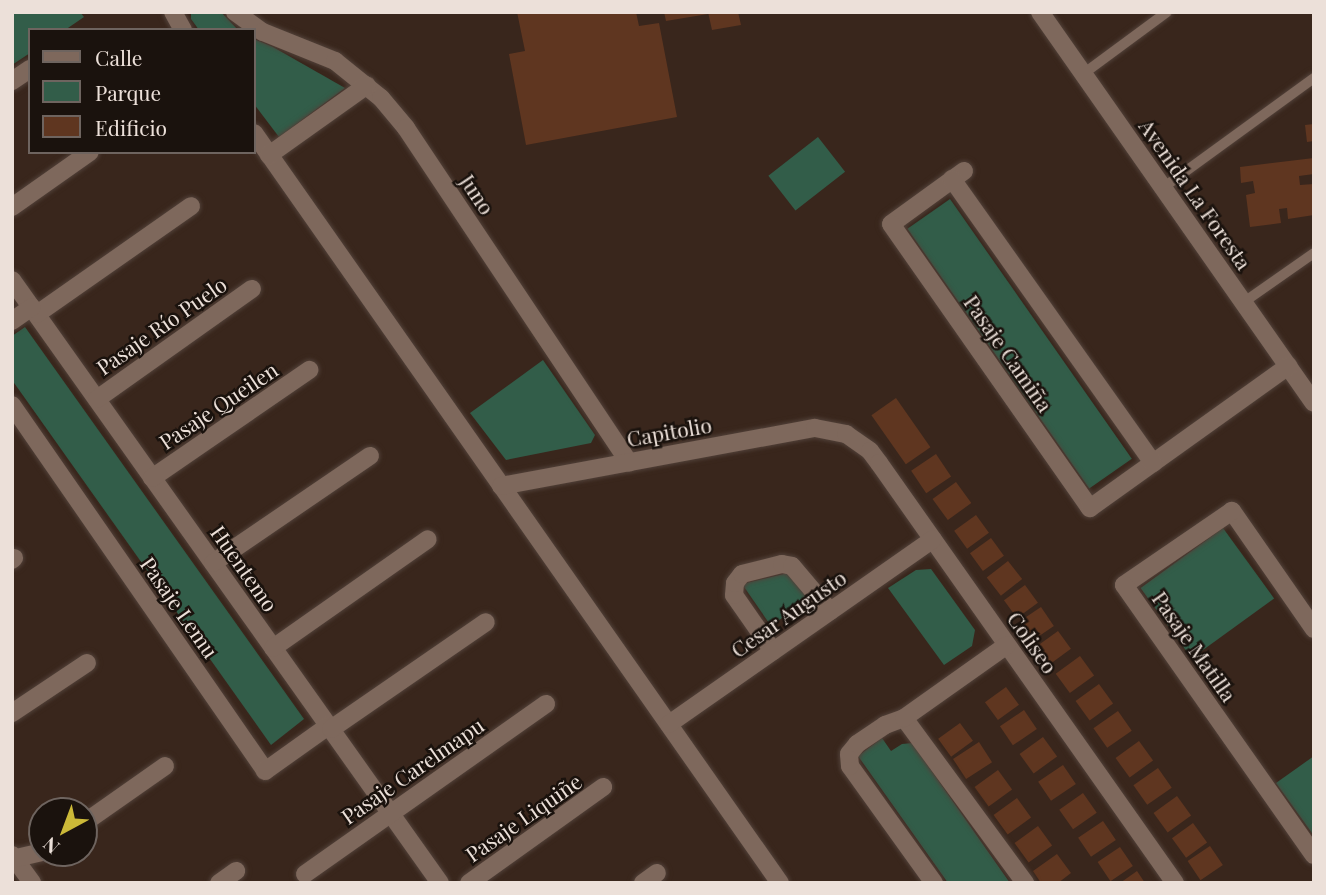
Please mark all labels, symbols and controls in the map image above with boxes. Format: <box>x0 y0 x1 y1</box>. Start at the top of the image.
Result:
legend <box>28 28 256 154</box>
text: Calle <box>95 43 142 71</box>
text: Parque <box>95 78 161 106</box>
text: Edificio <box>95 113 167 141</box>
street label: Avenida La Foresta <box>1135 114 1257 274</box>
street label: Juno <box>456 169 500 219</box>
street label: Pasaje Río Puelo <box>91 271 231 379</box>
street label: Pasaje Camiña <box>960 290 1058 416</box>
street label: Pasaje Queilen <box>154 356 282 454</box>
street label: Capitolio <box>625 411 713 451</box>
street label: Huentemo <box>206 520 284 616</box>
street label: Pasaje Lemu <box>136 552 224 662</box>
street label: Cesar Augusto <box>725 564 851 662</box>
street label: Pasaje Matilla <box>1148 586 1242 706</box>
street label: Coliseo <box>1003 606 1063 678</box>
street label: Pasaje Carelmapu <box>336 712 488 828</box>
street label: Pasaje Liquiñe <box>460 768 586 866</box>
north arrow <box>28 797 98 867</box>
text: N <box>37 832 64 861</box>

